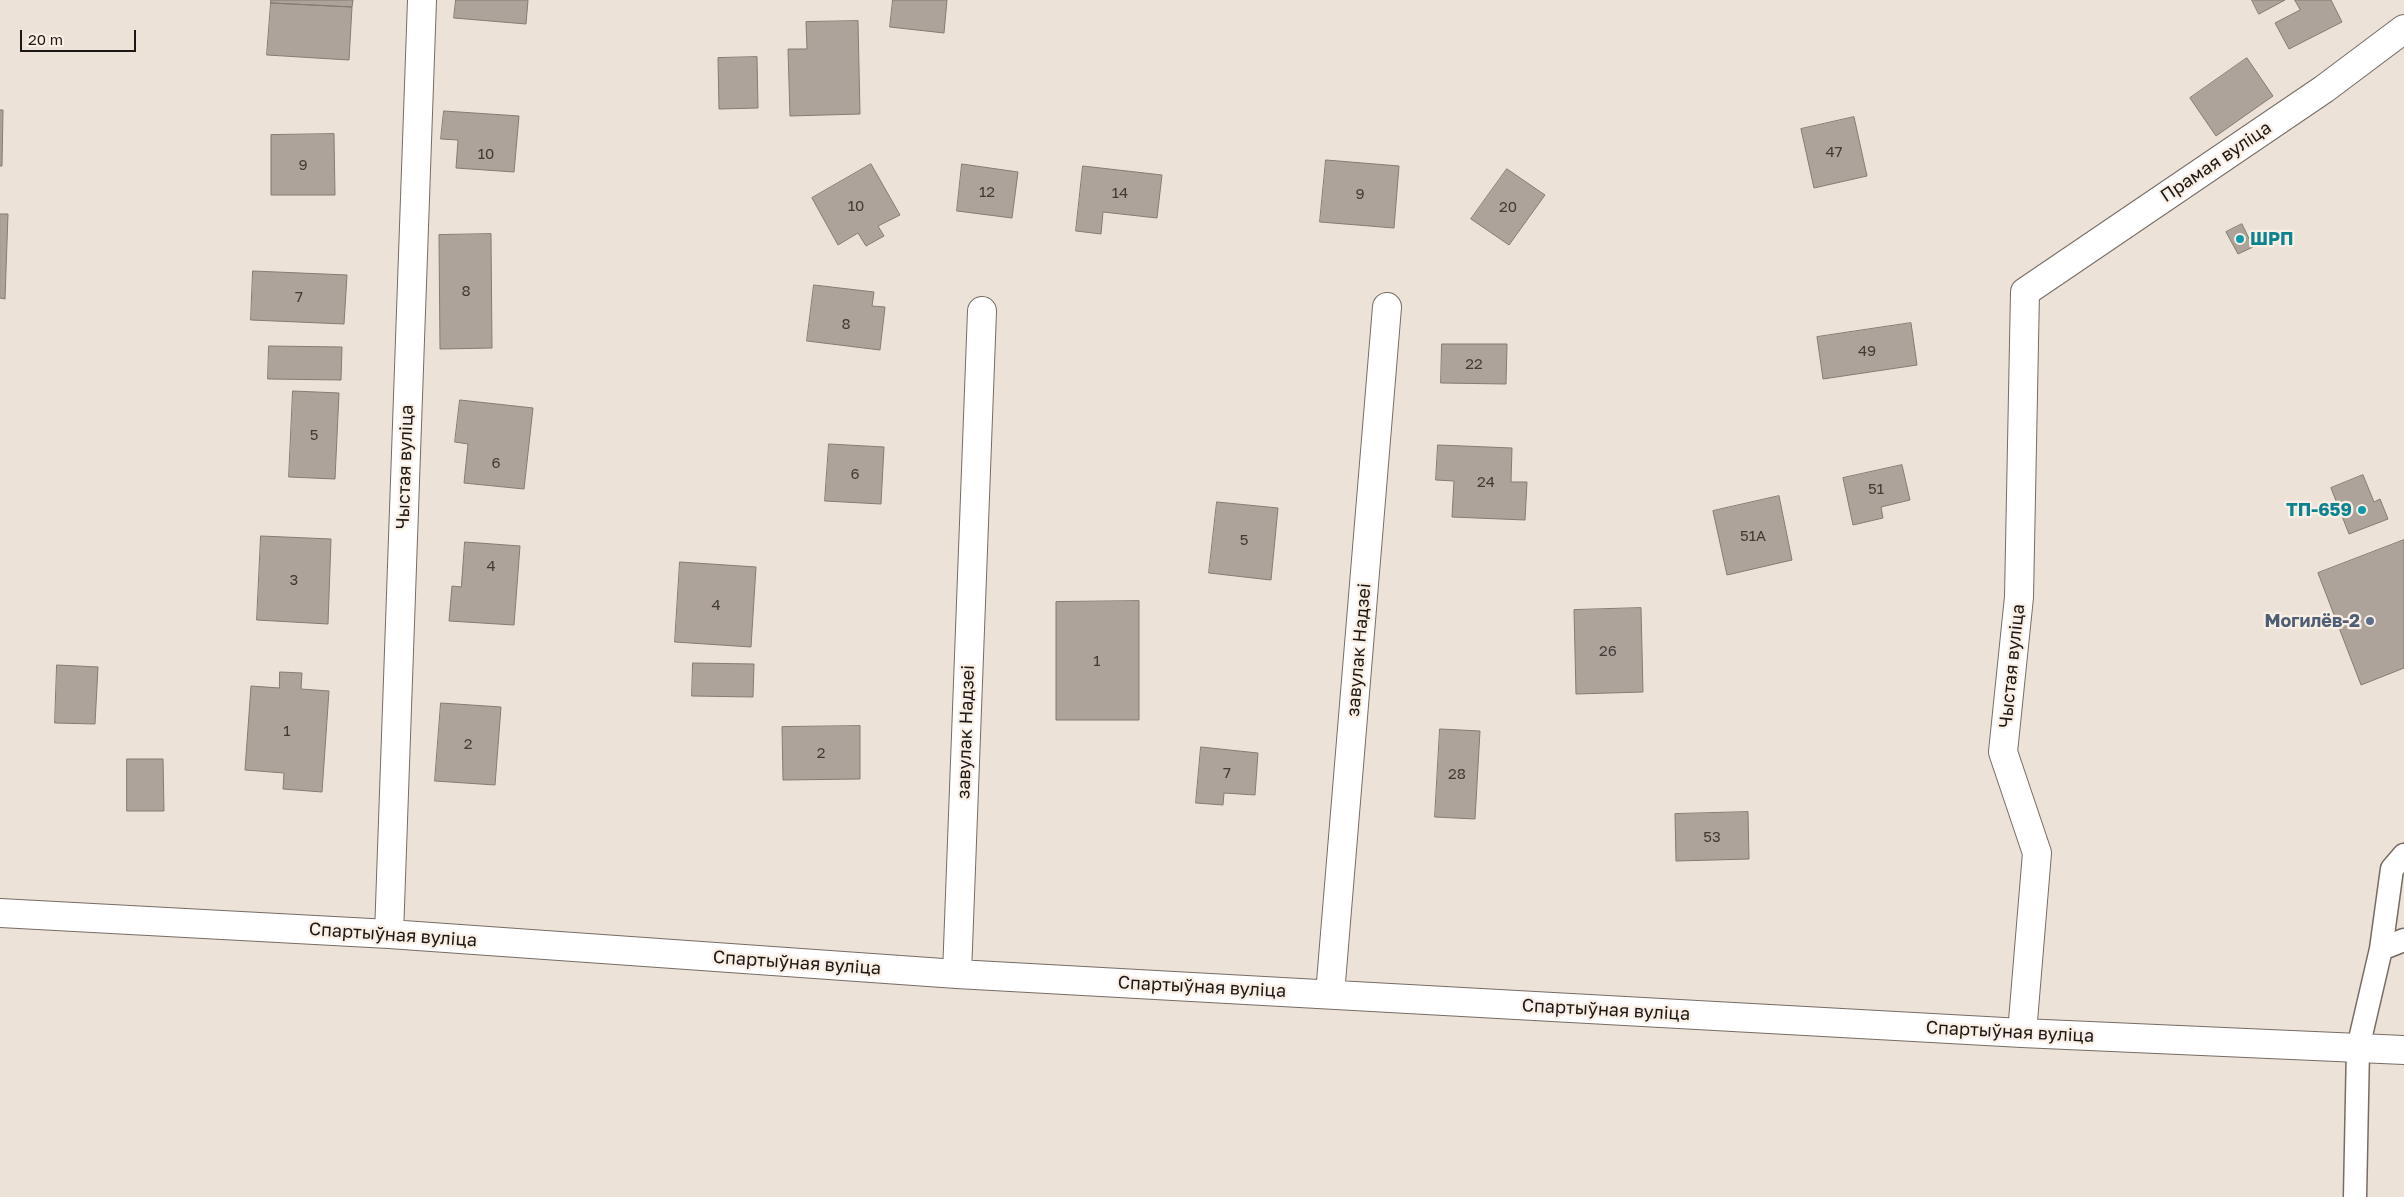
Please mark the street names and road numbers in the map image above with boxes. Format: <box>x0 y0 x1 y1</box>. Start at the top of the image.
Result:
street label: Прамая вуліца <box>2156 117 2276 207</box>
street label: Чыстая вуліца <box>392 404 418 530</box>
street label: завулак Надзеі <box>1342 582 1376 718</box>
street label: Чыстая вуліца <box>1995 603 2029 729</box>
street label: завулак Надзеі <box>953 665 979 799</box>
street label: Спартыўная вуліца <box>308 918 478 952</box>
street label: Спартыўная вуліца <box>712 946 882 980</box>
street label: Спартыўная вуліца <box>1117 972 1287 1002</box>
street label: Спартыўная вуліца <box>1521 995 1691 1025</box>
street label: Спартыўная вуліца <box>1925 1017 2095 1047</box>

